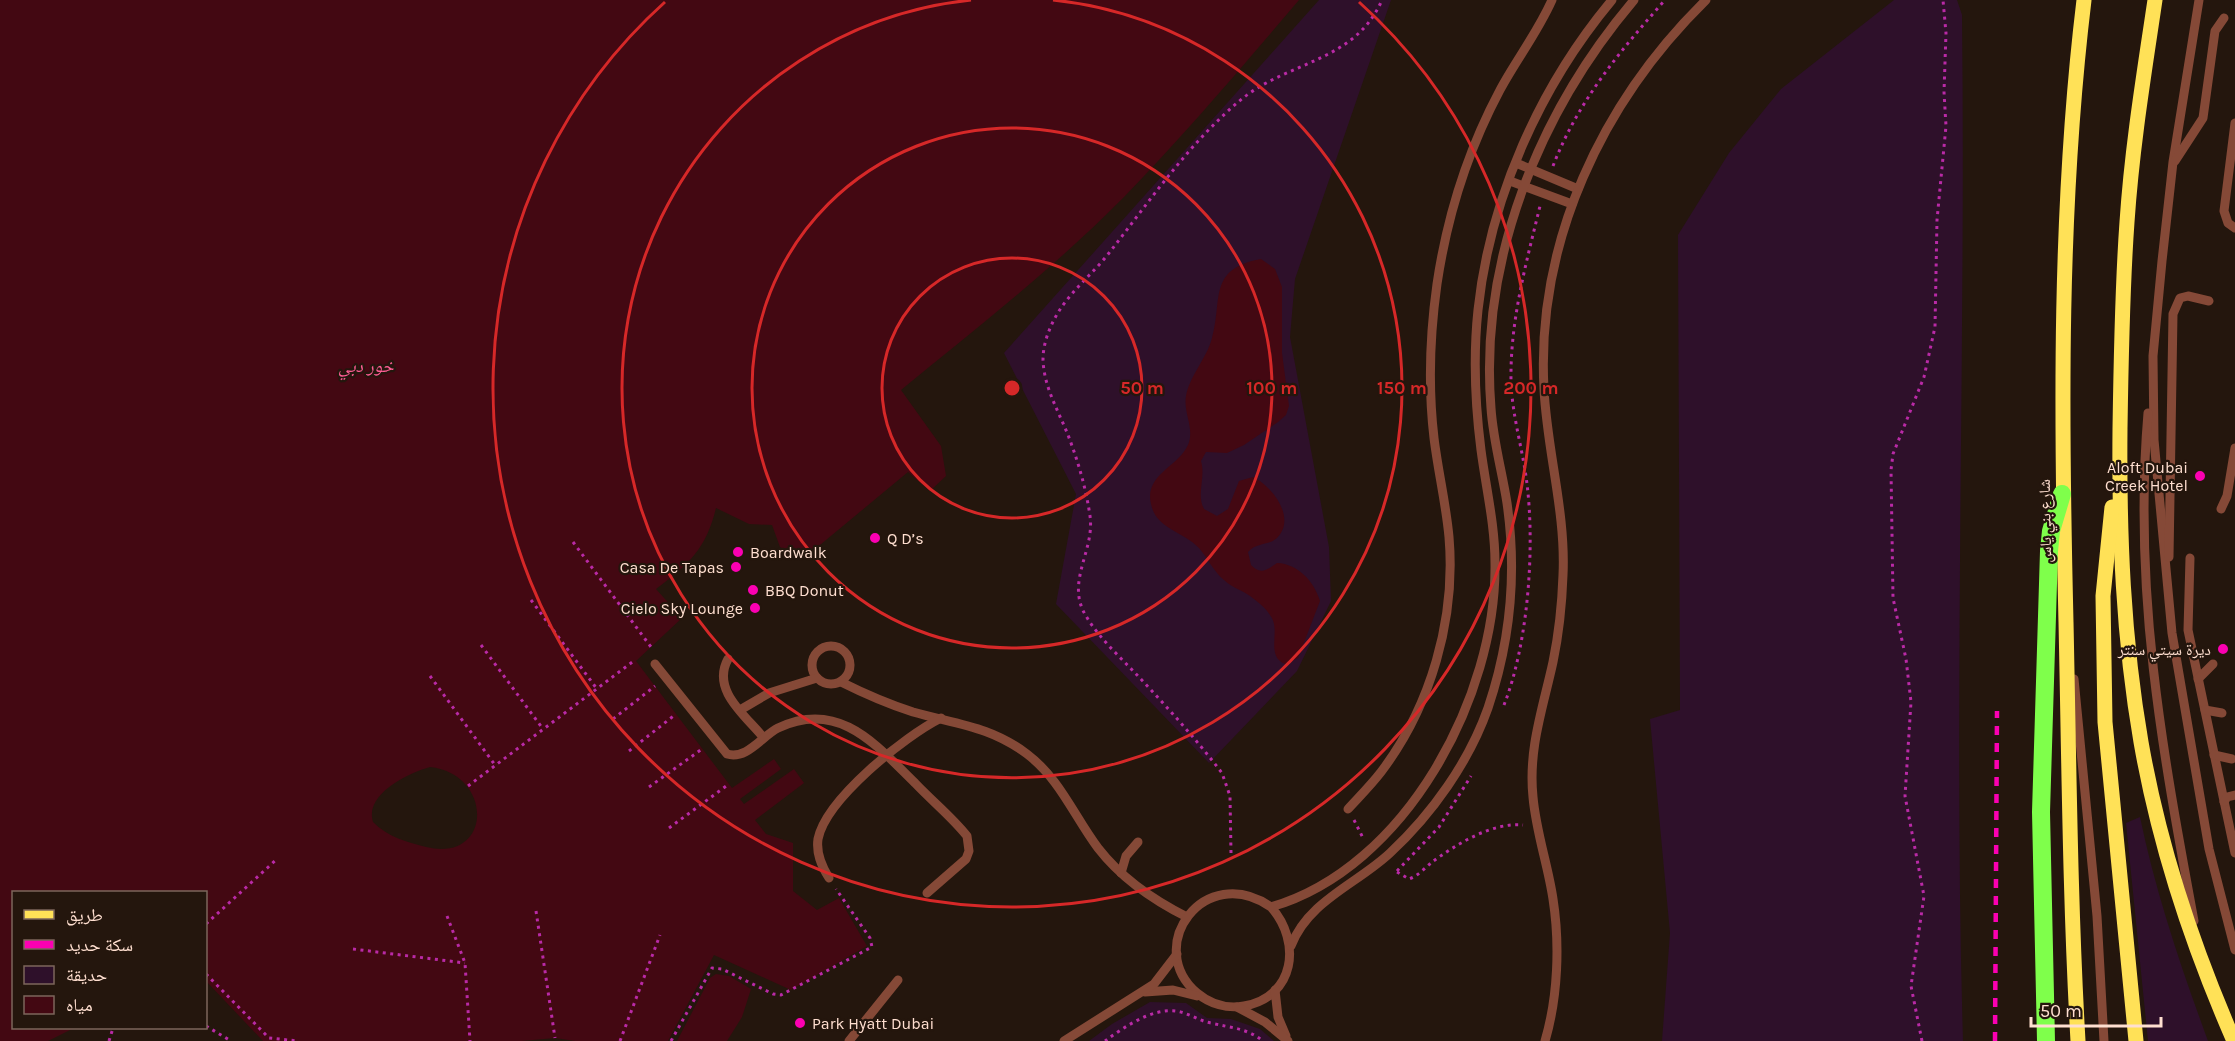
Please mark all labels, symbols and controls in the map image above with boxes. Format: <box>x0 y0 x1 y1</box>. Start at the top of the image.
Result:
water label: خور دبي <box>338 355 394 381</box>
text: 50 m <box>1120 377 1164 399</box>
text: 100 m <box>1247 377 1297 399</box>
text: 150 m <box>1377 377 1427 399</box>
text: 200 m <box>1503 377 1559 399</box>
centre of rings <box>1002 378 1022 398</box>
place label: Aloft Dubai Creek Hotel <box>2105 458 2188 495</box>
marker: Aloft Dubai Creek Hotel <box>2193 469 2207 483</box>
street label: شارع بني ياس <box>2035 479 2058 563</box>
place label: Q D’s <box>887 529 924 548</box>
marker: Q D’s <box>868 531 882 545</box>
place label: Boardwalk <box>750 543 827 562</box>
marker: Boardwalk <box>731 545 745 559</box>
place label: Casa De Tapas <box>620 558 724 577</box>
marker: Casa De Tapas <box>729 560 743 574</box>
place label: BBQ Donut <box>765 581 844 600</box>
marker: BBQ Donut <box>746 583 760 597</box>
place label: Cielo Sky Lounge <box>621 599 743 618</box>
marker: Cielo Sky Lounge <box>748 601 762 615</box>
place label: ديرة سيتي سنتر <box>2117 640 2211 662</box>
marker: ديرة سيتي سنتر <box>2216 642 2230 656</box>
legend <box>12 891 207 1029</box>
text: طريق <box>66 904 103 926</box>
text: سكة حديد <box>66 934 133 956</box>
text: حديقة <box>66 964 107 986</box>
scale bar <box>2031 990 2162 1028</box>
text: مياه <box>66 994 93 1016</box>
text: 50 m <box>2040 1000 2082 1022</box>
place label: Park Hyatt Dubai <box>812 1014 934 1033</box>
marker: Park Hyatt Dubai <box>793 1016 807 1030</box>

